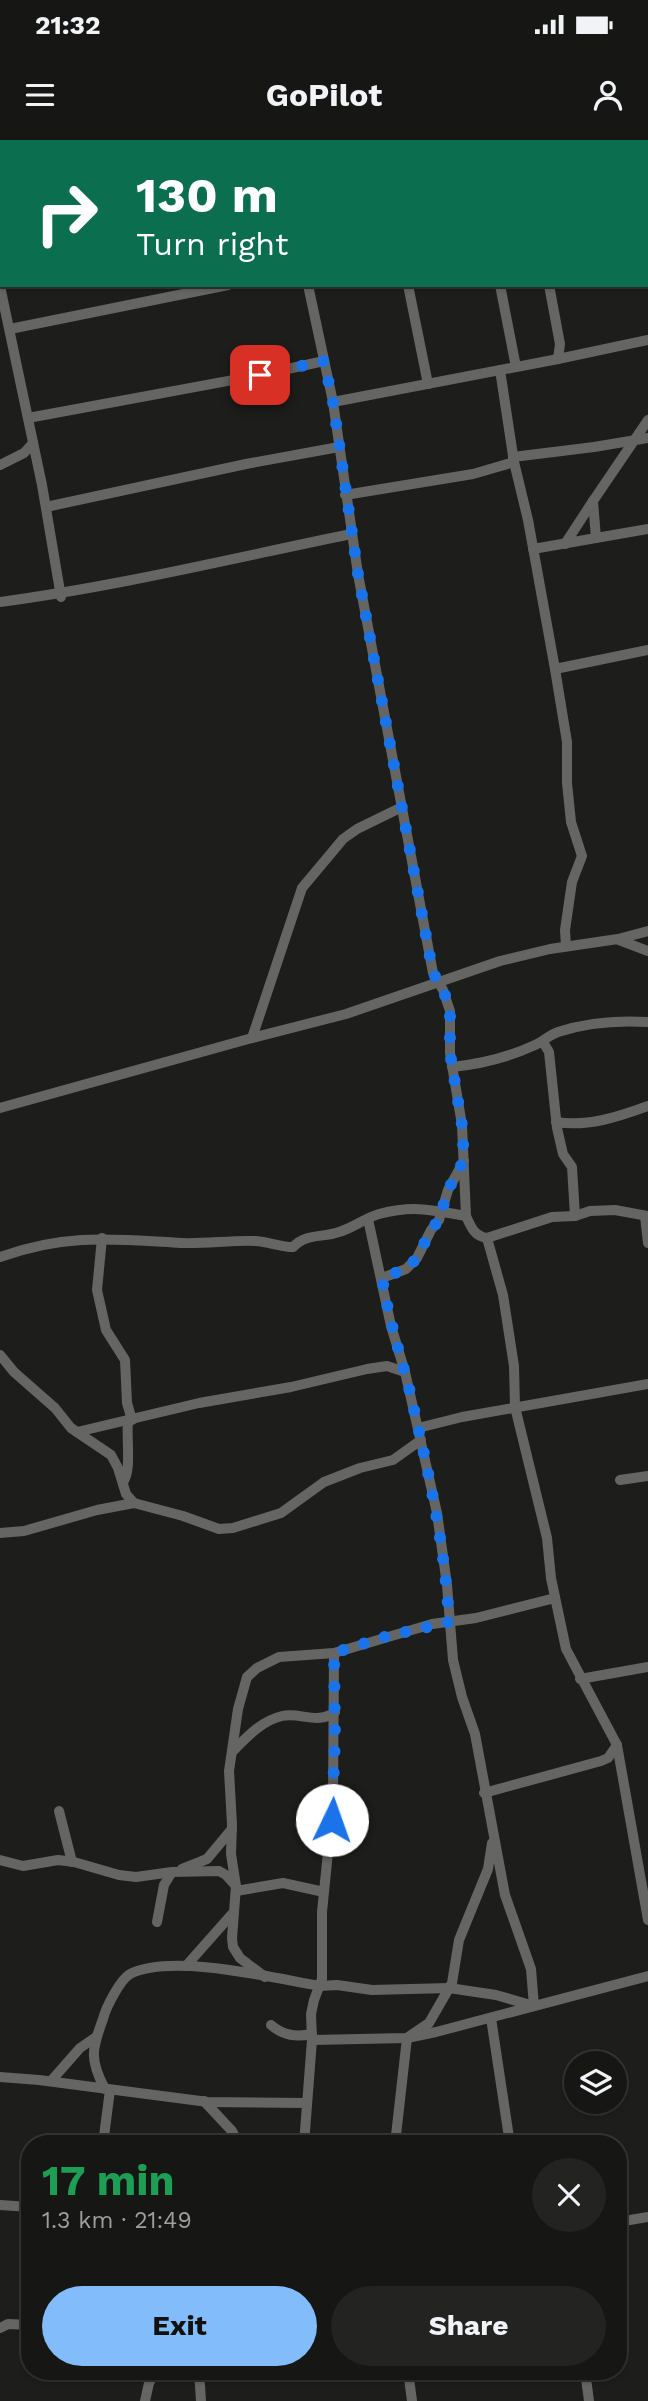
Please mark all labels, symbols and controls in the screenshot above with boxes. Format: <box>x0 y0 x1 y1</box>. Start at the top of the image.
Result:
text: 21:32 <box>35 10 100 40</box>
icon: menu <box>21 76 59 114</box>
text: GoPilot <box>266 76 382 114</box>
icon: person <box>589 76 627 114</box>
text: 130 m <box>136 166 278 224</box>
icon: right <box>21 168 112 259</box>
text: Turn right <box>136 225 288 263</box>
pin <box>230 345 290 405</box>
icon: arrive <box>241 356 279 394</box>
position arrow <box>295 1783 369 1857</box>
map controls <box>564 2051 627 2114</box>
button: layers <box>564 2051 627 2114</box>
text: 17 min <box>42 2156 174 2205</box>
button: close <box>532 2158 606 2232</box>
text: 1.3 km · 21:49 <box>42 2207 192 2234</box>
button: Exit <box>42 2286 317 2366</box>
button: Share <box>331 2286 606 2366</box>

